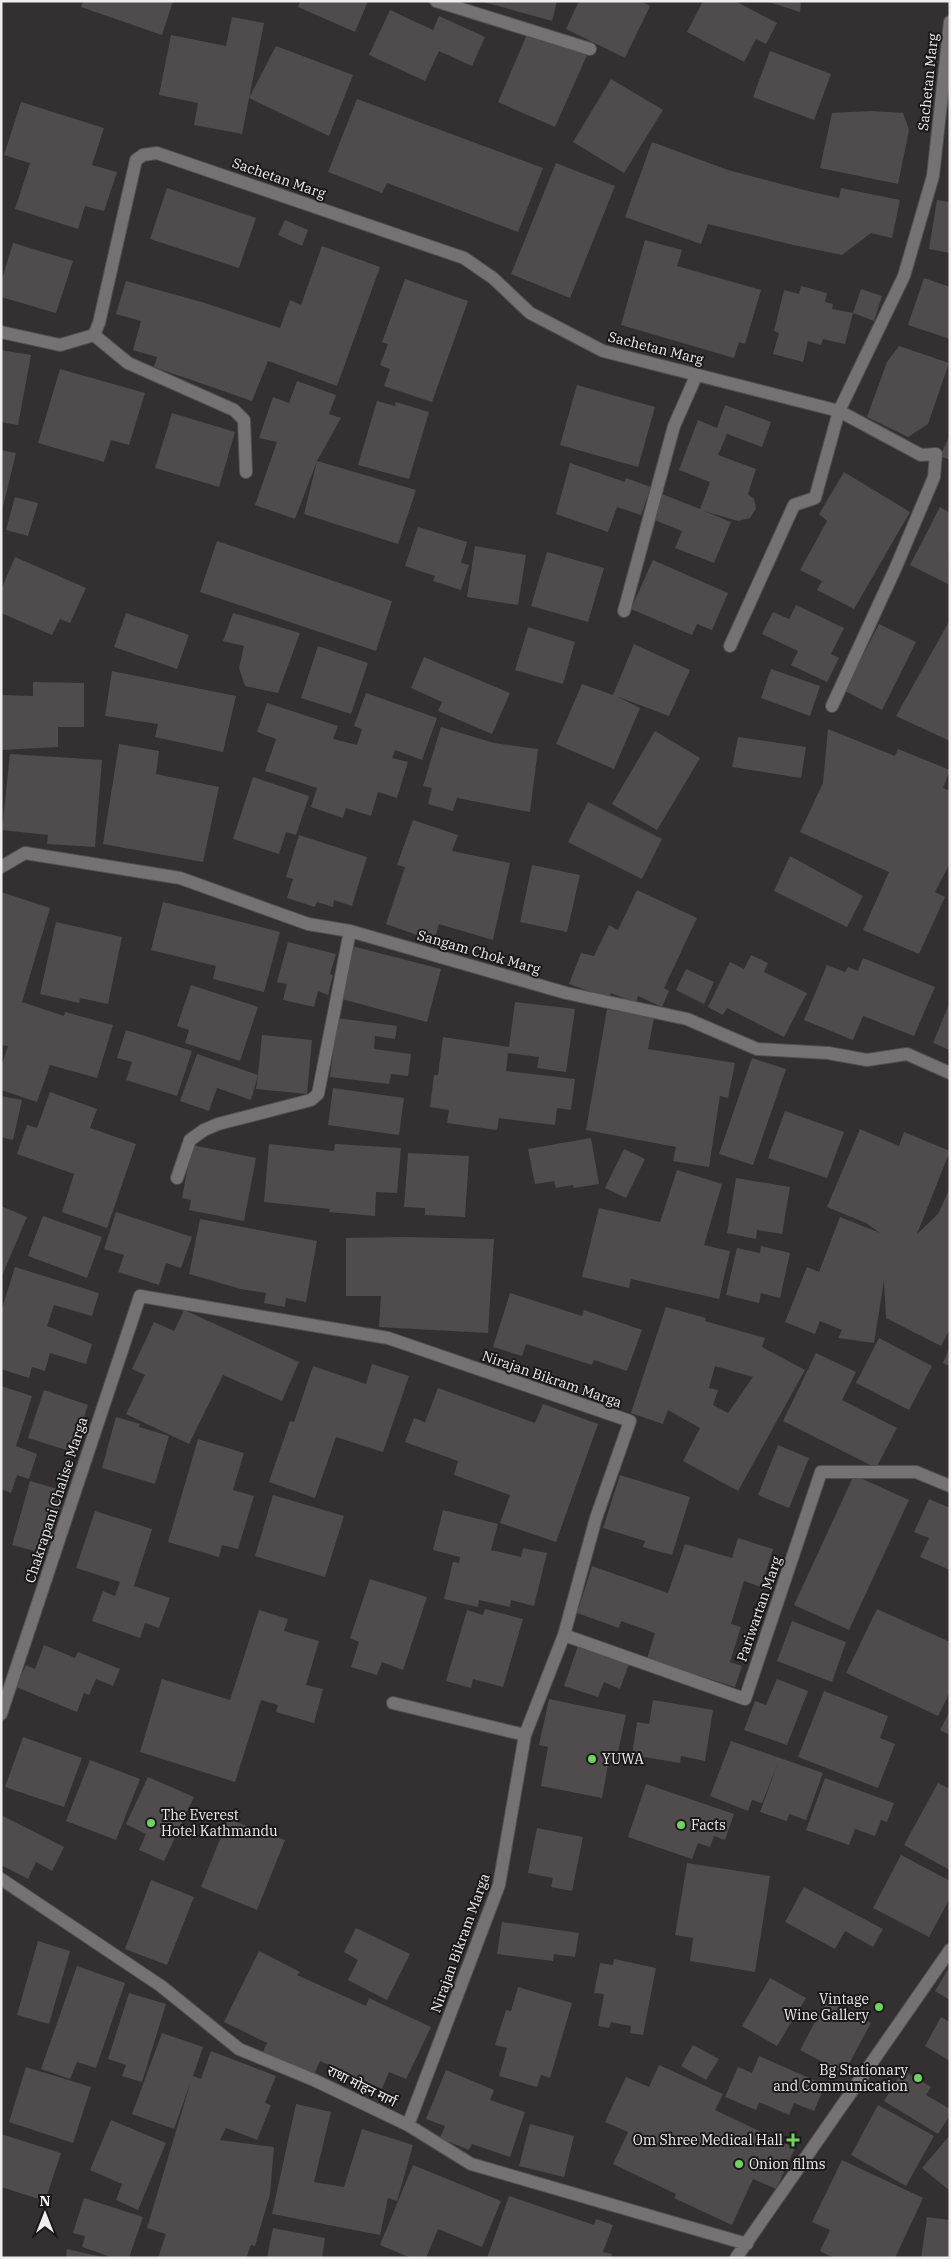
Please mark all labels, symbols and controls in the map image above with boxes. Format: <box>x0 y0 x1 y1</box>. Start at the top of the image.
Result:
street label: Sachetan Marg <box>914 32 942 132</box>
street label: Sachetan Marg <box>230 154 329 203</box>
street label: Sachetan Marg <box>606 327 706 369</box>
street label: Sangam Chok Marg <box>415 926 543 978</box>
street label: Nirajan Bikram Marga <box>480 1347 625 1412</box>
street label: Chakrapani Chalise Marga <box>21 1414 91 1585</box>
street label: Pariwartan Marg <box>733 1554 786 1664</box>
place label: YUWA <box>602 1750 644 1768</box>
marker: YUWA <box>586 1753 598 1765</box>
place label: The Everest Hotel Kathmandu <box>161 1806 278 1840</box>
place label: Facts <box>691 1816 726 1834</box>
marker: The Everest Hotel Kathmandu <box>145 1817 157 1829</box>
marker: Facts <box>675 1819 687 1831</box>
street label: Nirajan Bikram Marga <box>426 1871 494 2015</box>
place label: Vintage Wine Gallery <box>784 1990 870 2024</box>
marker: Vintage Wine Gallery <box>873 2001 885 2013</box>
street label: राधा मोहन मार्ग <box>324 2061 401 2111</box>
place label: Bg Stationary and Communication <box>773 2061 909 2095</box>
marker: Bg Stationary and Communication <box>912 2072 924 2084</box>
place label: Om Shree Medical Hall <box>633 2131 783 2149</box>
marker: Om Shree Medical Hall <box>787 2134 799 2146</box>
place label: Onion films <box>749 2155 826 2173</box>
marker: Onion films <box>733 2158 745 2170</box>
north arrow <box>20 2189 70 2239</box>
text: N <box>39 2192 51 2210</box>

